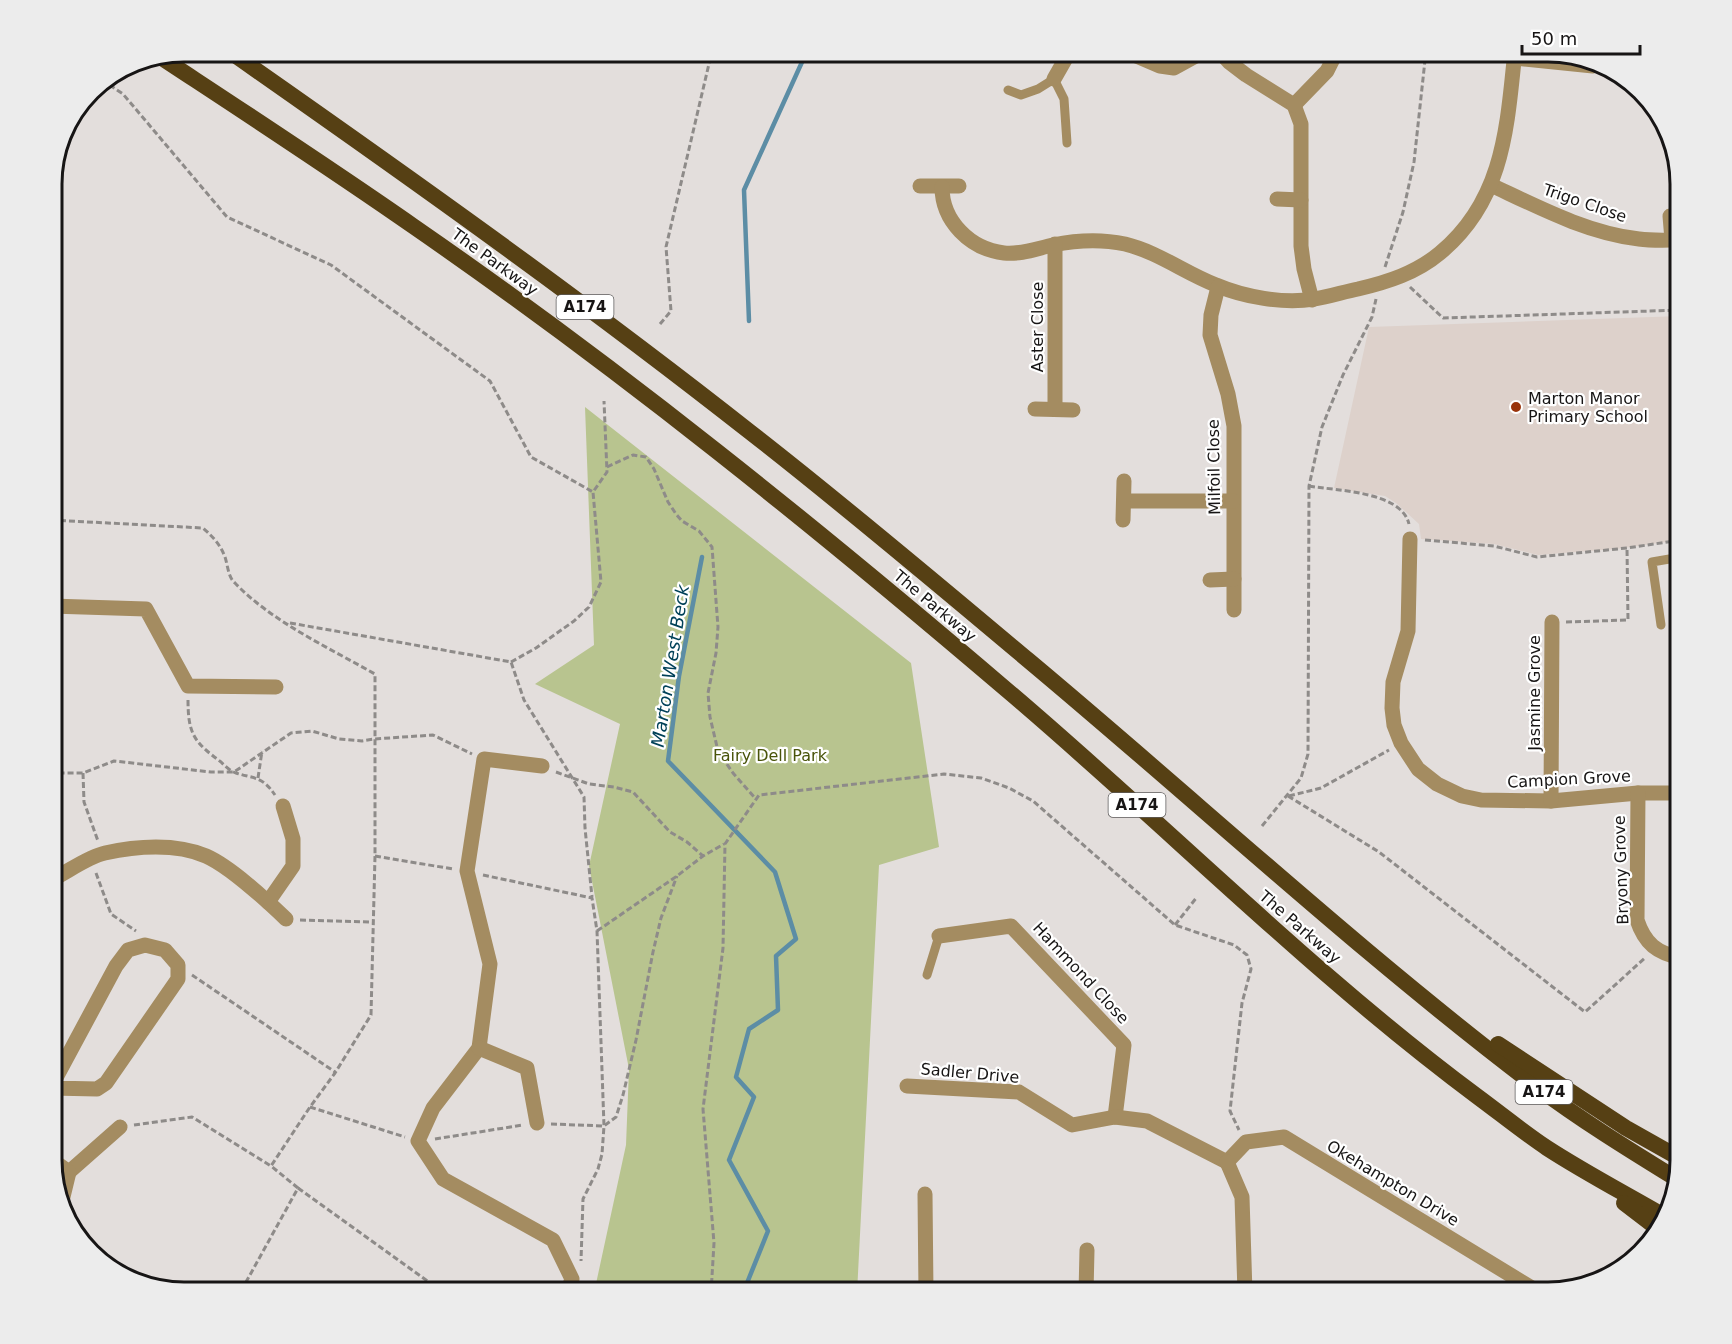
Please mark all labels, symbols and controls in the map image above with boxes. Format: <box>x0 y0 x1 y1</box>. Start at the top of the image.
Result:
scale bar <box>1522 18 1640 56</box>
text: 50 m <box>1531 28 1577 49</box>
street label: Trigo Close <box>1540 180 1629 226</box>
street label: The Parkway <box>447 224 542 300</box>
street label: Aster Close <box>1028 282 1047 372</box>
road number: A174 <box>556 295 614 319</box>
place label: Marton Manor Primary School <box>1528 389 1648 426</box>
marker: Marton Manor Primary School <box>1509 400 1523 414</box>
street label: Milfoil Close <box>1204 419 1224 515</box>
street label: The Parkway <box>889 565 980 646</box>
water label: Marton West Beck <box>647 582 693 749</box>
street label: Jasmine Grove <box>1525 635 1544 752</box>
park label: Fairy Dell Park <box>713 746 828 765</box>
street label: Campion Grove <box>1507 766 1631 792</box>
road number: A174 <box>1108 793 1166 817</box>
street label: Bryony Grove <box>1610 815 1632 925</box>
street label: The Parkway <box>1255 886 1345 968</box>
street label: Hammond Close <box>1029 918 1133 1028</box>
street label: Sadler Drive <box>920 1059 1020 1087</box>
road number: A174 <box>1516 1080 1572 1104</box>
street label: Okehampton Drive <box>1323 1136 1463 1230</box>

